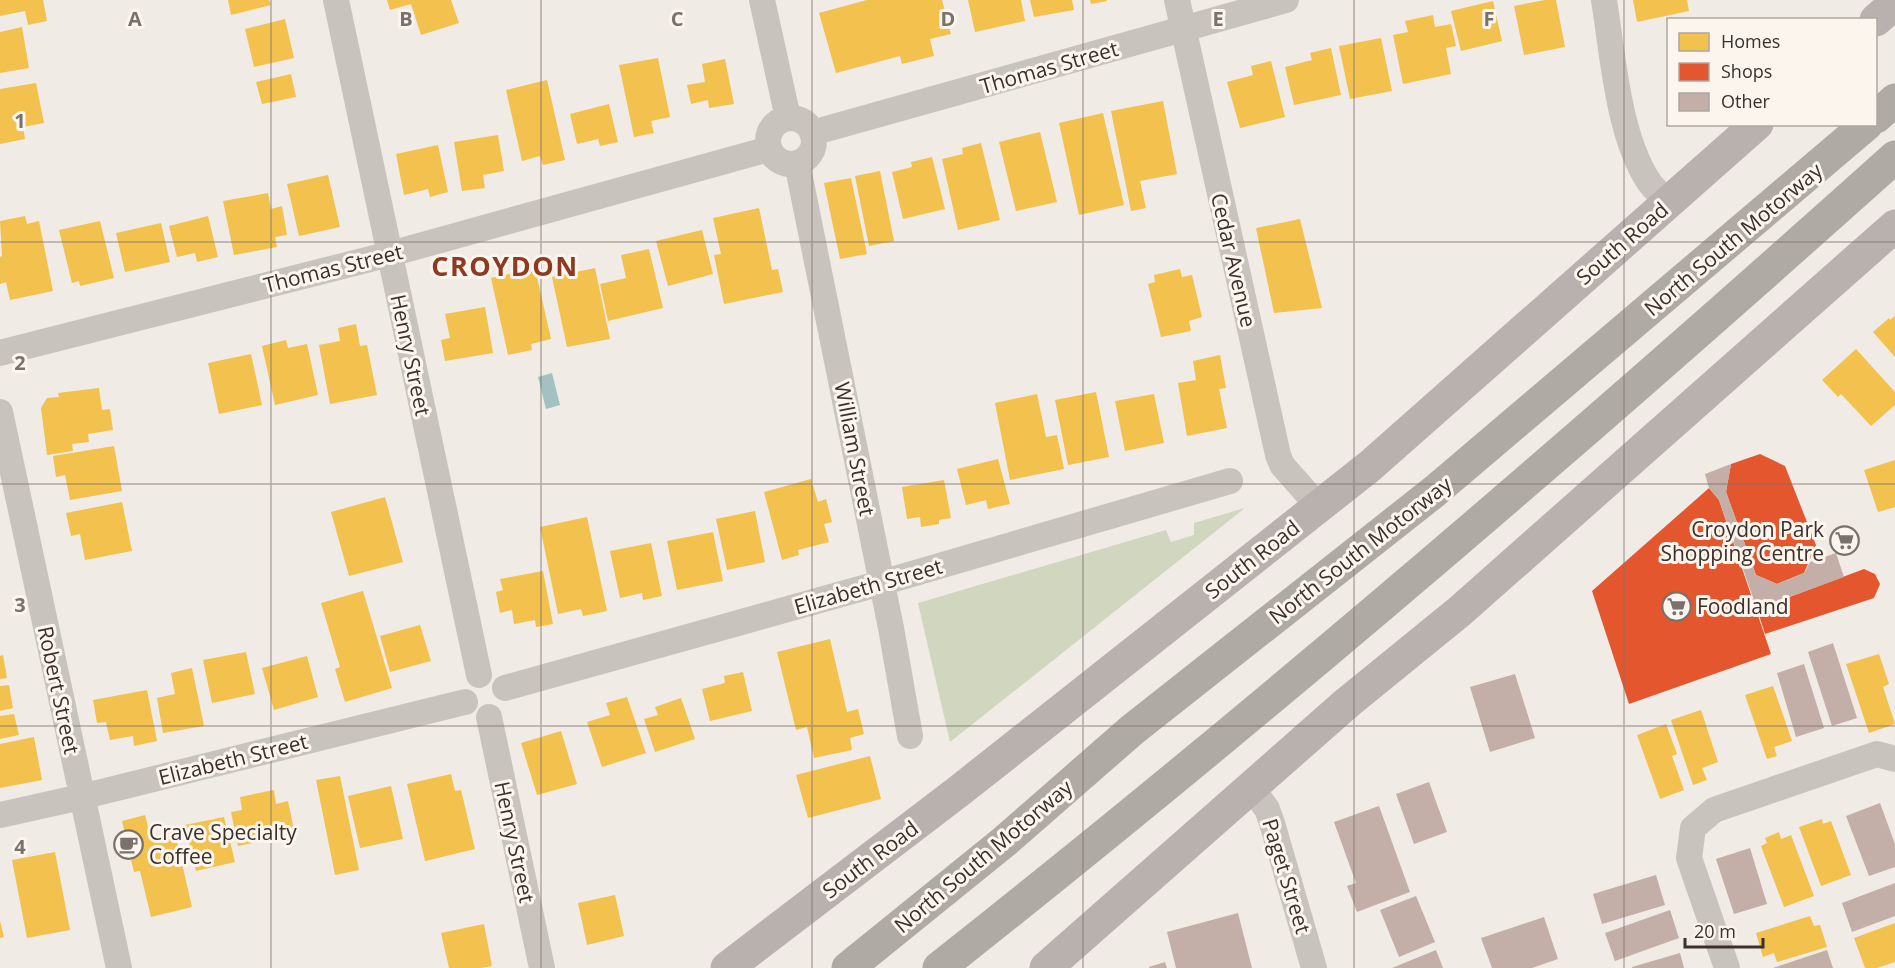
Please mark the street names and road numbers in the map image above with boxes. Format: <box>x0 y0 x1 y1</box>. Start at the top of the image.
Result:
street label: Thomas Street <box>977 34 1121 100</box>
street label: North South Motorway <box>1638 156 1828 322</box>
street label: Cedar Avenue <box>1205 190 1263 330</box>
street label: South Road <box>1570 195 1674 291</box>
street label: Thomas Street <box>261 237 405 299</box>
street label: Henry Street <box>384 292 438 418</box>
street label: William Street <box>828 380 882 518</box>
street label: North South Motorway <box>1263 470 1457 630</box>
street label: South Road <box>1199 513 1305 605</box>
street label: Elizabeth Street <box>791 551 945 621</box>
street label: Robert Street <box>32 623 86 757</box>
street label: Elizabeth Street <box>155 727 311 791</box>
street label: North South Motorway <box>888 773 1078 939</box>
street label: Henry Street <box>488 779 542 905</box>
street label: South Road <box>816 814 924 904</box>
street label: Paget Street <box>1256 815 1318 937</box>

